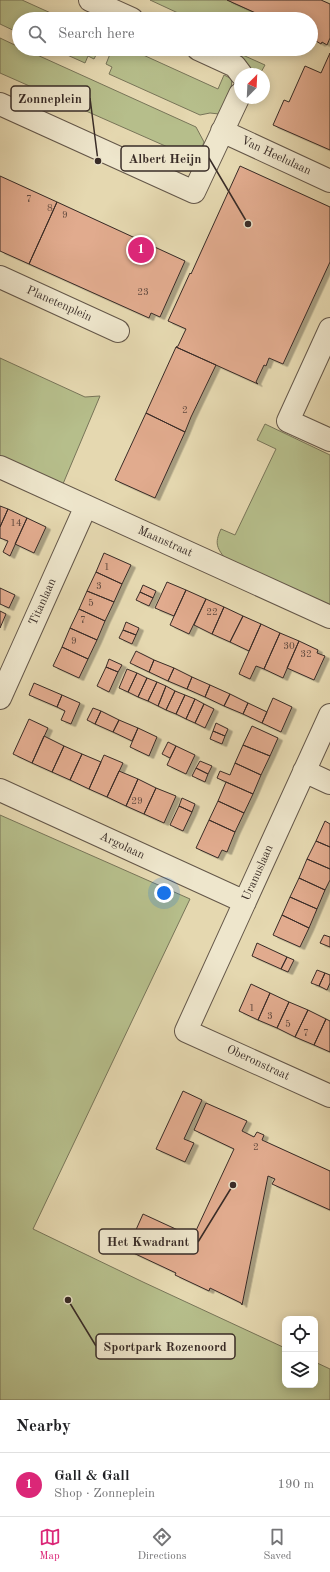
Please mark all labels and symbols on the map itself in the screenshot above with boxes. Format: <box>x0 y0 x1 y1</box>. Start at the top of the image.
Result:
north arrow <box>234 68 270 104</box>
callout: Zonneplein <box>11 86 90 111</box>
text: Zonneplein <box>18 93 82 106</box>
street label: Van Heelulaan <box>239 135 313 178</box>
callout: Albert Heijn <box>121 146 209 171</box>
text: Albert Heijn <box>129 153 201 166</box>
house number: 7 <box>26 194 32 204</box>
house number: 8 <box>47 203 53 213</box>
house number: 9 <box>62 210 68 220</box>
pin: 1 <box>128 235 154 265</box>
street label: Planetenplein <box>24 284 94 324</box>
house number: 23 <box>137 287 149 297</box>
house number: 2 <box>182 405 188 415</box>
house number: 14 <box>10 518 22 528</box>
street label: Maanstraat <box>136 525 194 559</box>
house number: 1 <box>104 562 110 572</box>
street label: Titanlaan <box>27 576 59 627</box>
house number: 3 <box>96 581 102 591</box>
house number: 5 <box>88 598 94 608</box>
house number: 22 <box>206 607 218 617</box>
house number: 7 <box>80 615 86 625</box>
house number: 9 <box>71 636 77 646</box>
house number: 30 <box>283 641 295 651</box>
house number: 32 <box>300 649 312 659</box>
house number: 29 <box>131 796 143 806</box>
street label: Argolaan <box>98 830 147 862</box>
street label: Uranuslaan <box>240 843 276 903</box>
your location <box>154 883 174 903</box>
house number: 1 <box>249 1003 255 1013</box>
house number: 3 <box>267 1011 273 1021</box>
house number: 5 <box>285 1019 291 1029</box>
house number: 7 <box>303 1028 309 1038</box>
street label: Oberonstraat <box>225 1043 291 1083</box>
house number: 2 <box>253 1142 259 1152</box>
callout: Het Kwadrant <box>99 1229 198 1254</box>
text: Het Kwadrant <box>107 1236 190 1249</box>
callout: Sportpark Rozenoord <box>96 1334 235 1359</box>
text: Sportpark Rozenoord <box>103 1341 227 1354</box>

